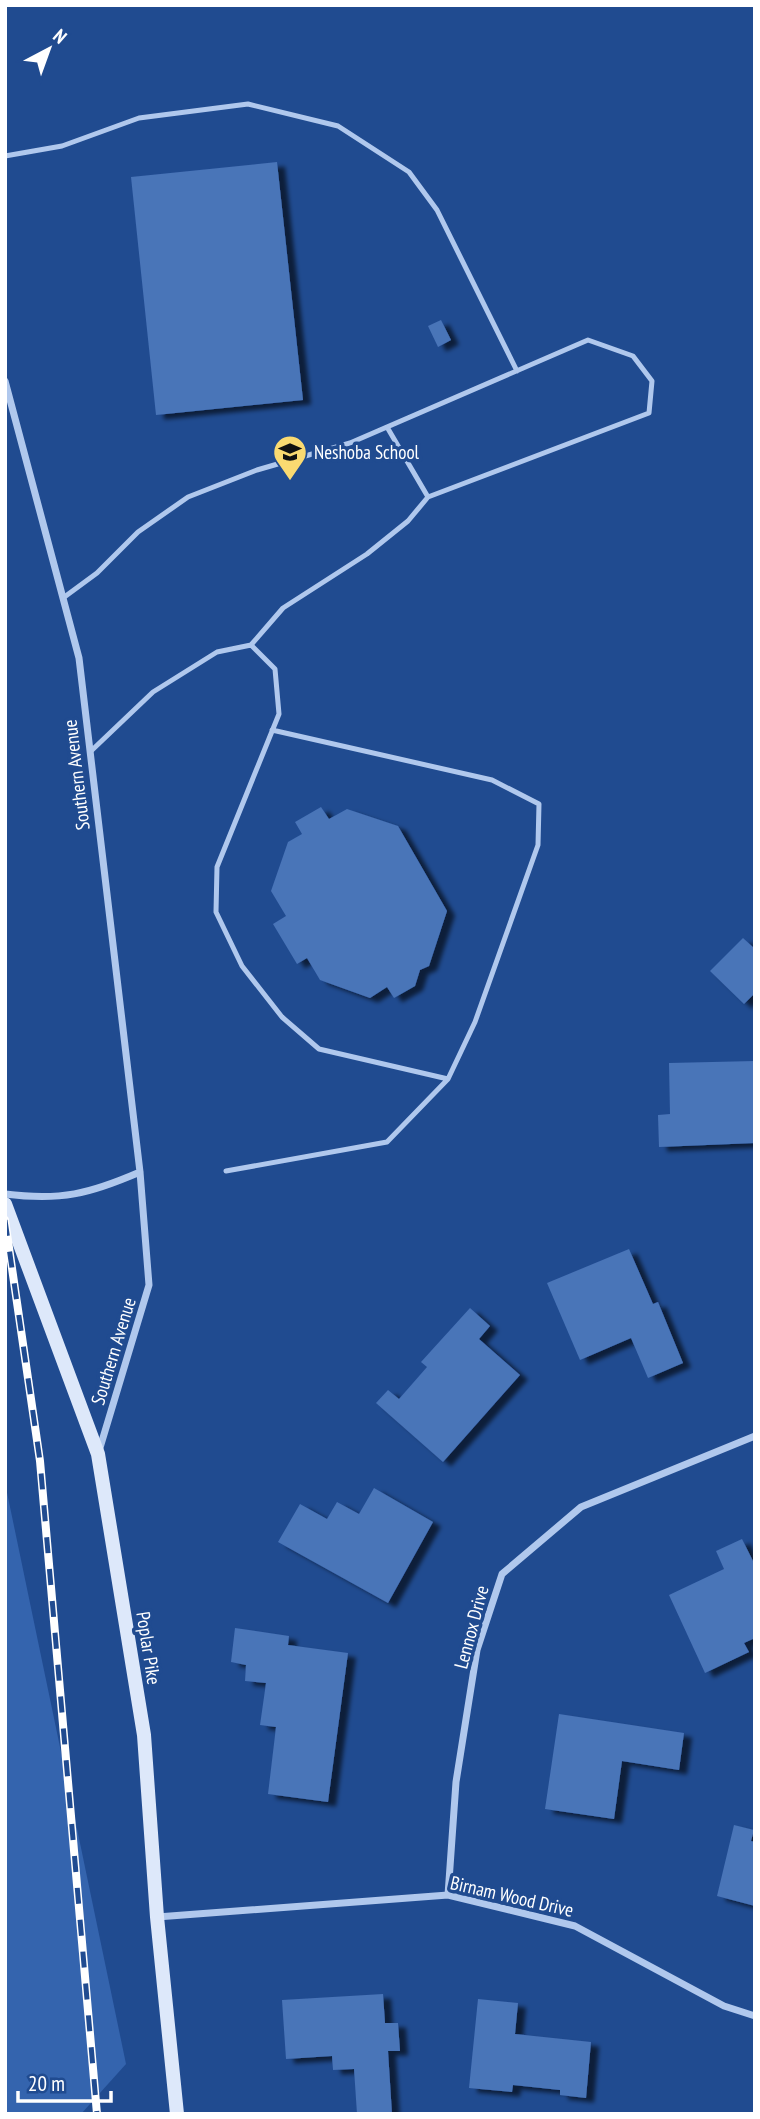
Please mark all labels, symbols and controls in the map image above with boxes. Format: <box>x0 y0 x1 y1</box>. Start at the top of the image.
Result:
north arrow <box>14 14 84 84</box>
text: N <box>48 24 72 49</box>
school or university icon: Neshoba School <box>271 433 309 482</box>
place label: Neshoba School <box>314 440 420 464</box>
street label: Southern Avenue <box>57 718 95 832</box>
street label: Southern Avenue <box>85 1294 141 1408</box>
street label: Lennox Drive <box>448 1583 494 1671</box>
street label: Poplar Pike <box>131 1610 167 1686</box>
street label: Birnam Wood Drive <box>448 1870 576 1922</box>
scale bar <box>18 2060 110 2104</box>
text: 20 m <box>28 2070 65 2097</box>

